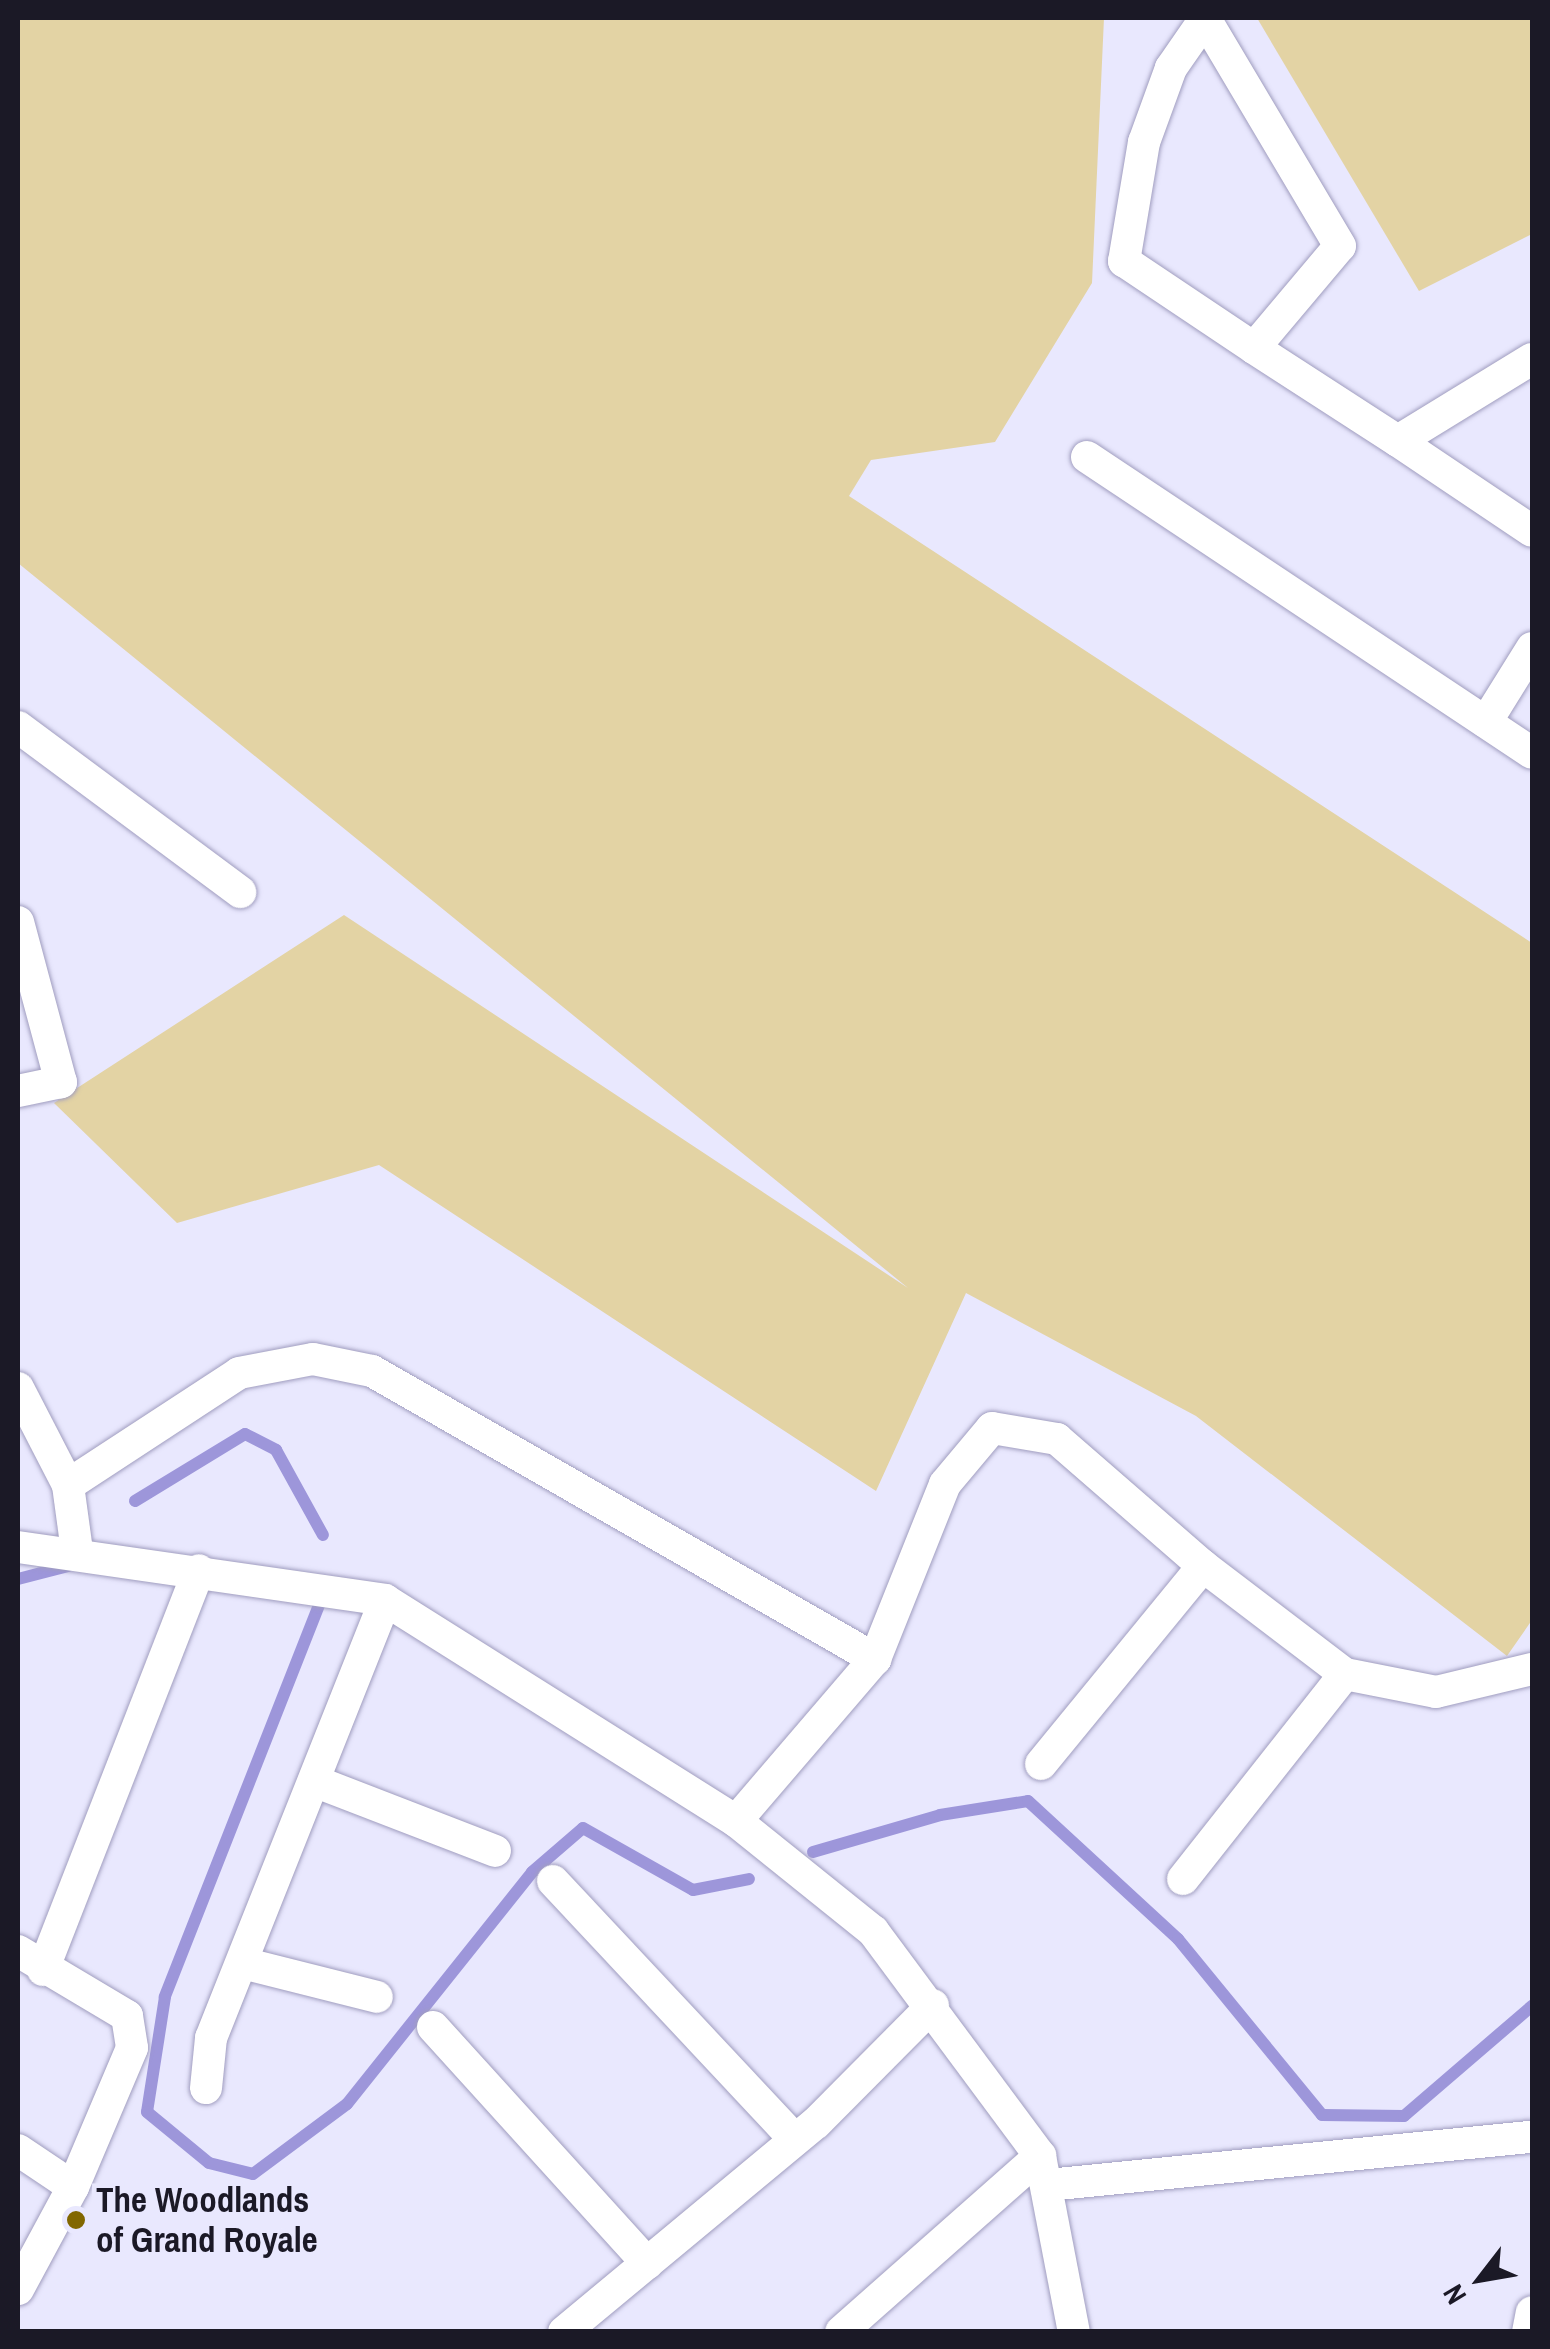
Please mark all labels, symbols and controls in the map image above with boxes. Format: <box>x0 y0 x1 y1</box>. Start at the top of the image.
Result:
place label: The Woodlands of Grand Royale <box>96 2179 318 2261</box>
marker: The Woodlands of Grand Royale <box>65 2209 87 2231</box>
north arrow <box>1430 2229 1530 2329</box>
text: N <box>1434 2278 1475 2311</box>

